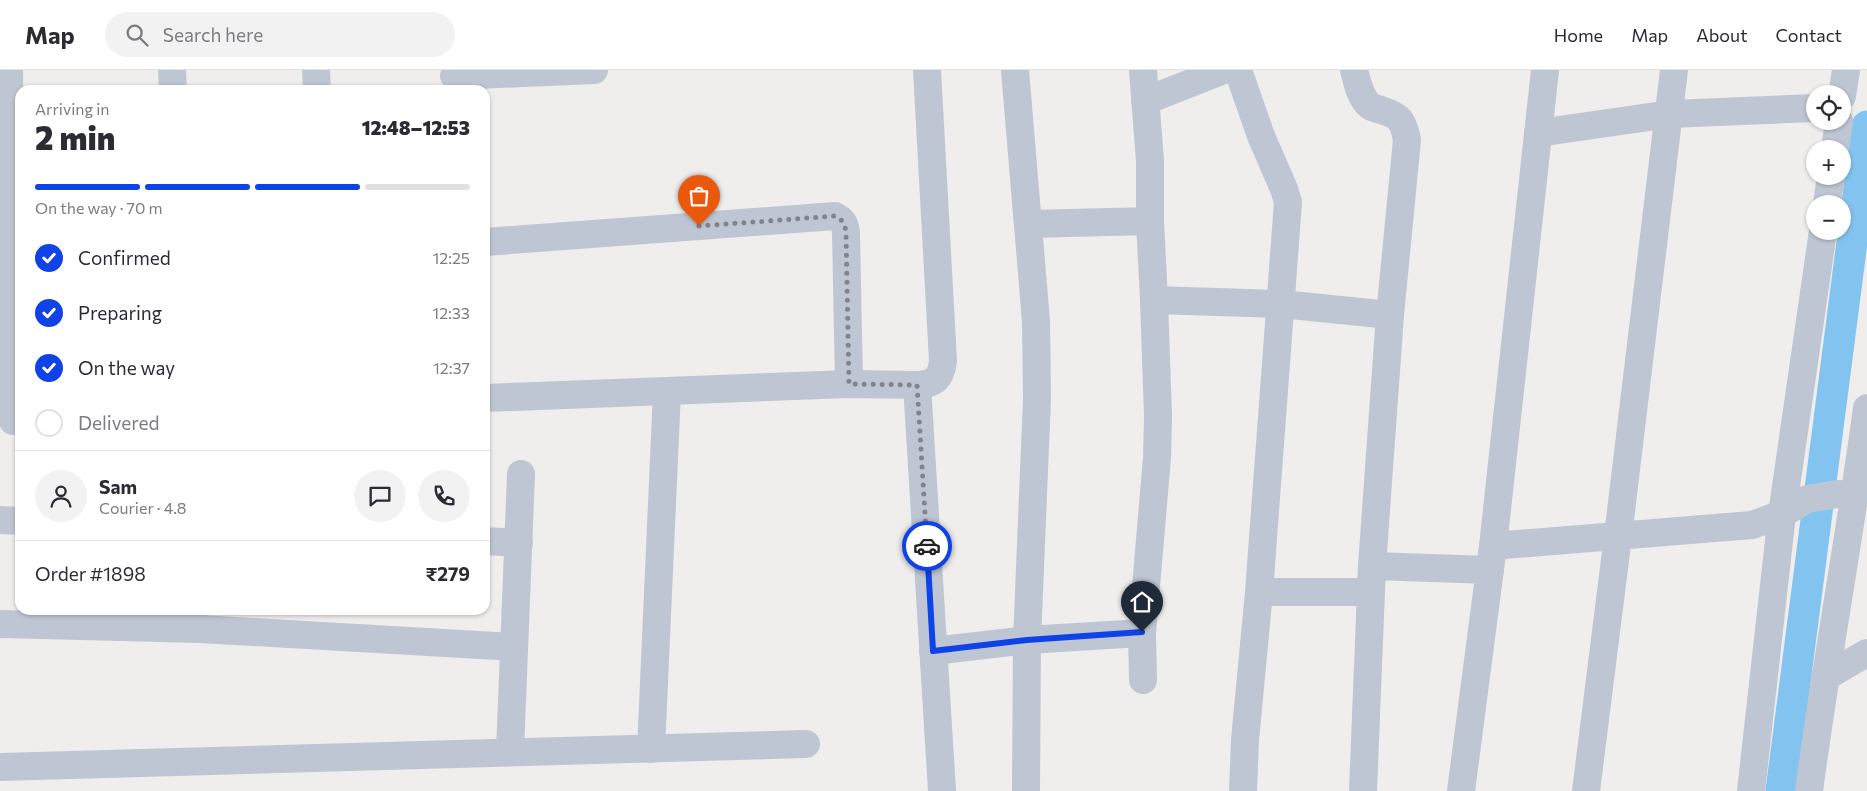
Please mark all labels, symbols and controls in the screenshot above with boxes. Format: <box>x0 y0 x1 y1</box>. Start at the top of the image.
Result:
search box <box>105 12 455 57</box>
text: Map <box>25 20 75 49</box>
icon: search <box>123 21 151 49</box>
text: Search here <box>163 23 263 46</box>
text: Home <box>1554 24 1603 46</box>
text: Map <box>1631 24 1668 46</box>
text: About <box>1696 24 1748 46</box>
text: Contact <box>1776 24 1842 46</box>
map controls <box>1806 85 1851 240</box>
button: locate <box>1806 85 1851 130</box>
text: Arriving in <box>35 99 109 118</box>
text: 12:48–12:53 <box>362 116 470 139</box>
text: 2 min <box>35 117 115 157</box>
button: + <box>1806 140 1851 185</box>
pin <box>678 175 720 226</box>
icon: bag <box>685 182 713 210</box>
button: − <box>1806 195 1851 240</box>
text: On the way · 70 m <box>35 198 162 217</box>
icon: check <box>35 244 63 272</box>
text: Confirmed <box>78 246 171 269</box>
text: 12:25 <box>432 248 470 267</box>
icon: check <box>35 299 63 327</box>
text: Preparing <box>78 301 162 324</box>
text: 12:33 <box>432 303 470 322</box>
icon: check <box>35 354 63 382</box>
text: On the way <box>78 356 175 379</box>
text: 12:37 <box>433 358 470 377</box>
text: Delivered <box>78 411 159 434</box>
button: person <box>35 470 87 522</box>
button: chat <box>354 470 406 522</box>
button: phone <box>418 470 470 522</box>
text: Sam <box>99 475 137 498</box>
text: Courier · 4.8 <box>99 498 186 517</box>
courier <box>902 521 952 571</box>
icon: car <box>913 532 941 560</box>
text: Order #1898 <box>35 562 146 585</box>
text: ₹279 <box>426 562 470 585</box>
pin <box>1121 581 1163 632</box>
icon: home <box>1128 588 1156 616</box>

